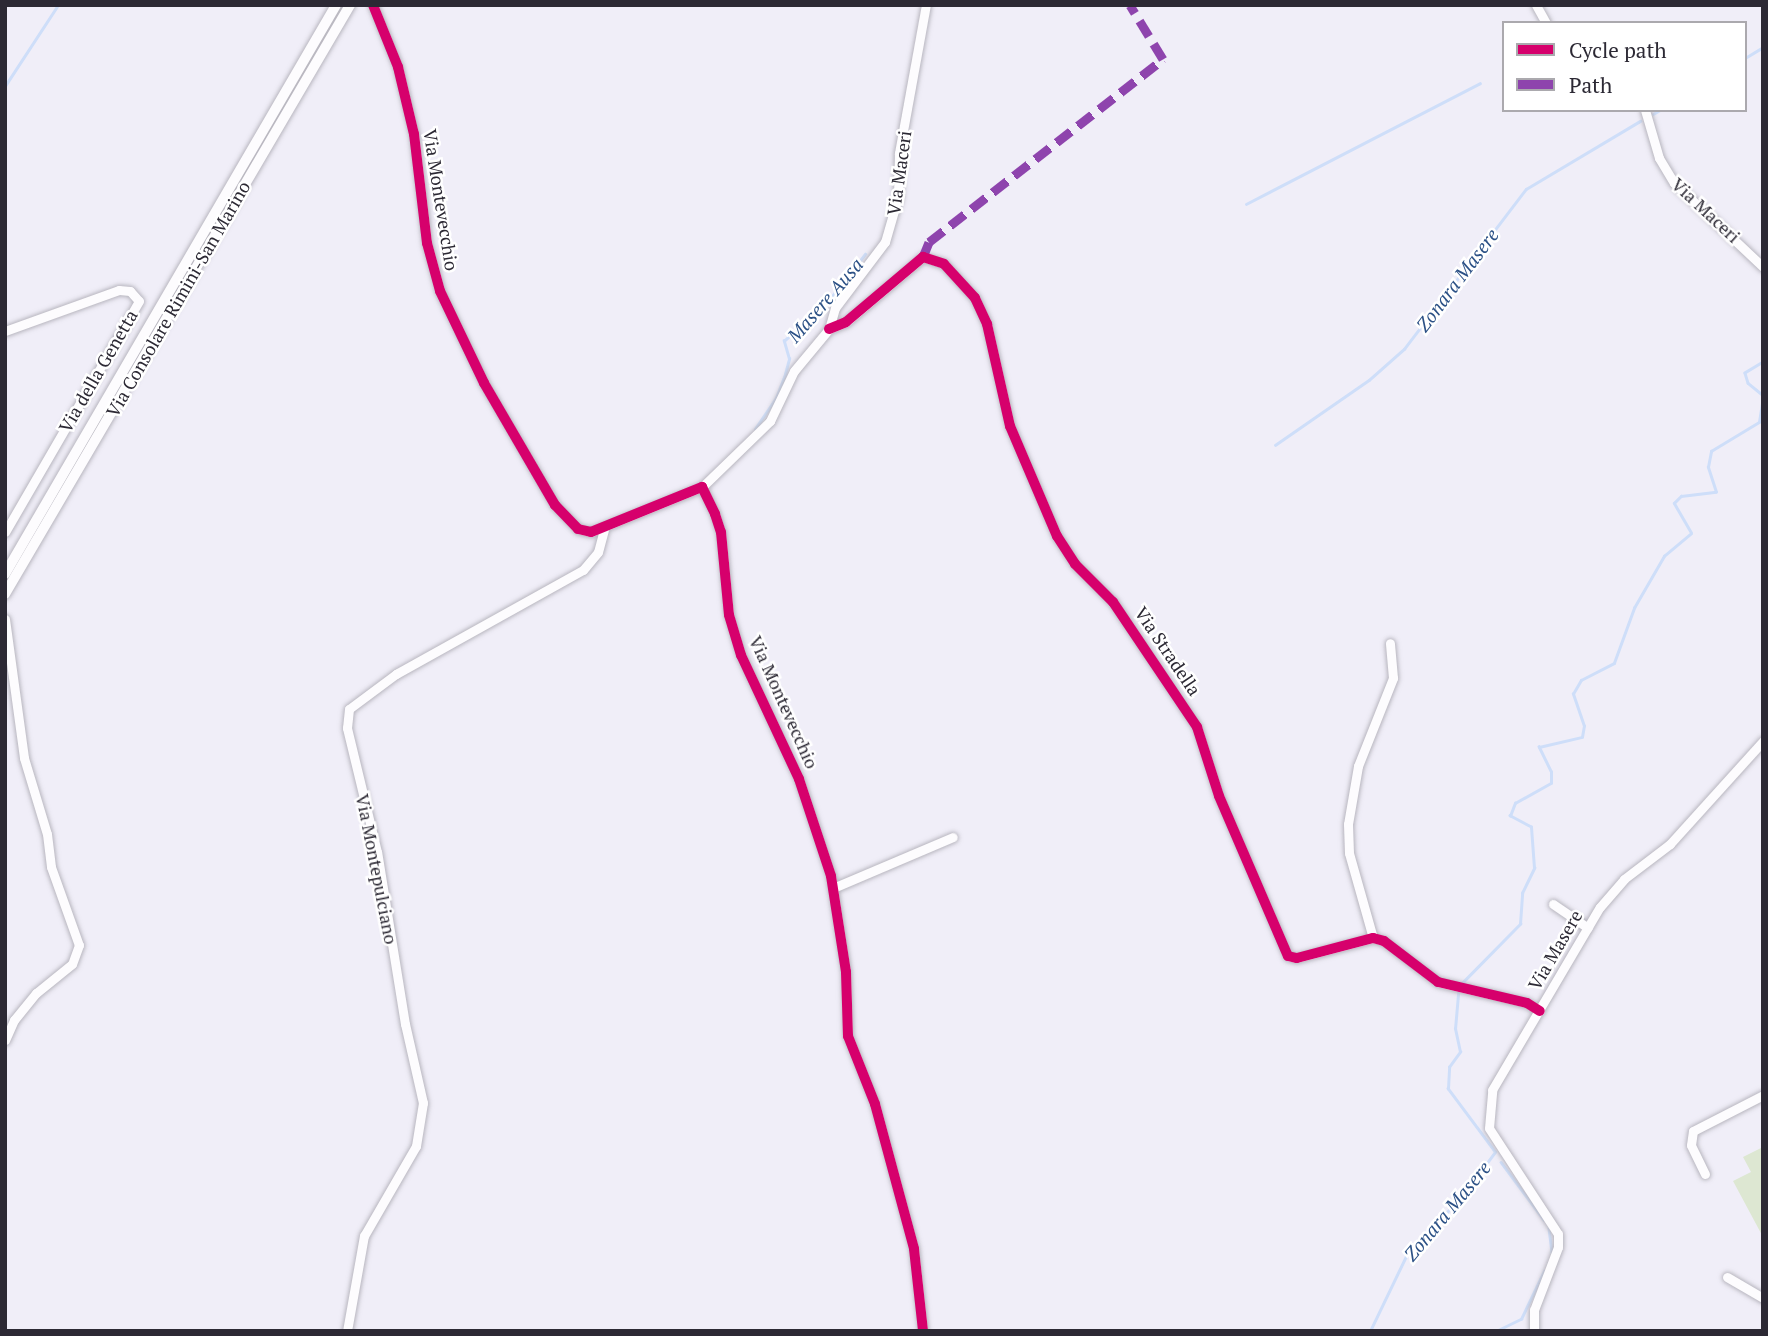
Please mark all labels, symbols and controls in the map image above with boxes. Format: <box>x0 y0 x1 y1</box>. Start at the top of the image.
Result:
legend <box>1502 21 1747 112</box>
text: Cycle path <box>1569 36 1667 64</box>
text: Path <box>1569 71 1612 99</box>
street label: Via Montevecchio <box>419 128 463 272</box>
street label: Via Maceri <box>882 129 916 217</box>
street label: Via Maceri <box>1667 173 1745 247</box>
street label: Via Consolare Rimini-San Marino <box>101 177 255 421</box>
water label: Zonara Masere <box>1411 224 1503 336</box>
water label: Masere Ausa <box>782 253 868 347</box>
street label: Via della Genetta <box>54 306 142 436</box>
street label: Via Stradella <box>1130 602 1206 700</box>
street label: Via Montevecchio <box>745 632 823 772</box>
street label: Via Montepulciano <box>352 792 402 946</box>
street label: Via Masere <box>1523 906 1587 994</box>
water label: Zonara Masere <box>1399 1157 1495 1265</box>

